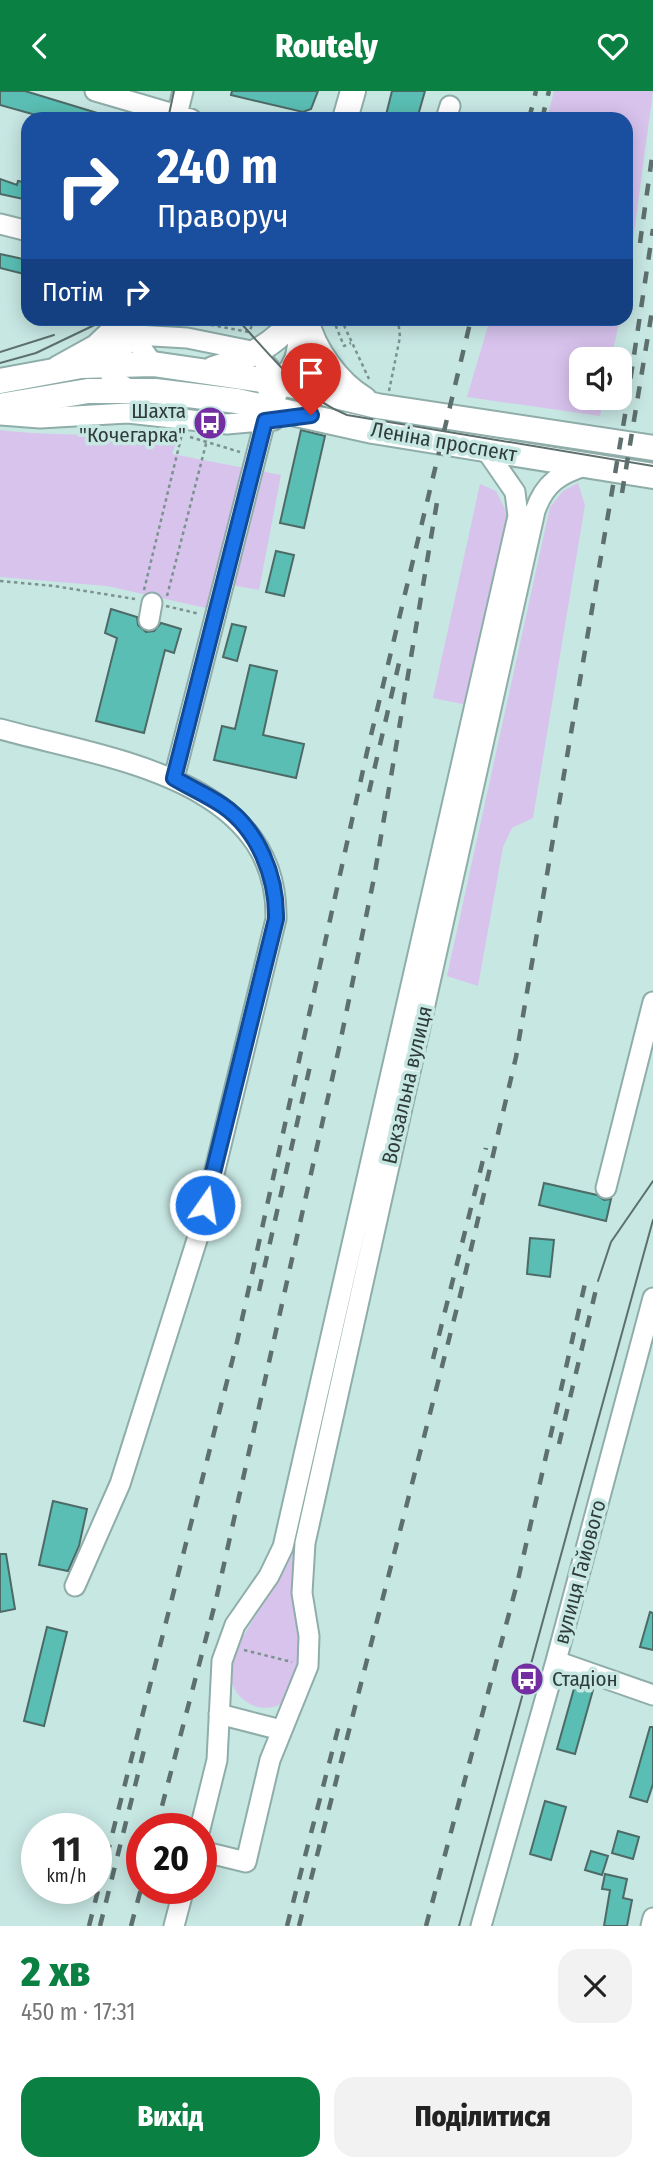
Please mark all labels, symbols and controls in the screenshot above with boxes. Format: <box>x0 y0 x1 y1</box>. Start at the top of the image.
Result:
icon: back <box>21 27 59 65</box>
text: Routely <box>275 27 378 65</box>
icon: heart <box>594 27 632 65</box>
text: 240 m <box>157 137 278 196</box>
icon: right <box>42 140 133 231</box>
text: Праворуч <box>157 197 289 235</box>
icon: right <box>118 273 156 311</box>
text: Потім <box>42 277 104 308</box>
pin <box>281 343 341 415</box>
map controls <box>569 347 632 410</box>
button: sound <box>569 347 632 410</box>
icon: arrive <box>292 354 330 392</box>
place label: Шахта "Кочегарка" <box>79 398 186 448</box>
bus stop icon: Шахта "Кочегарка" <box>191 404 229 442</box>
street label: Леніна проспект <box>369 416 520 468</box>
street label: Вокзальна вулиця <box>376 1003 438 1167</box>
position arrow <box>168 1168 242 1242</box>
street label: вулиця Гайового <box>548 1497 612 1647</box>
bus stop icon: Стадіон <box>508 1660 546 1698</box>
place label: Стадіон <box>552 1666 618 1692</box>
speed limit sign: 20 <box>126 1813 217 1904</box>
text: 11 <box>52 1828 81 1870</box>
text: km/h <box>46 1865 87 1887</box>
text: 2 хв <box>21 1947 90 1997</box>
button: close <box>558 1949 632 2023</box>
text: 450 m · 17:31 <box>21 1998 135 2026</box>
button: Вихід <box>21 2077 320 2157</box>
button: Поділитися <box>334 2077 632 2157</box>

